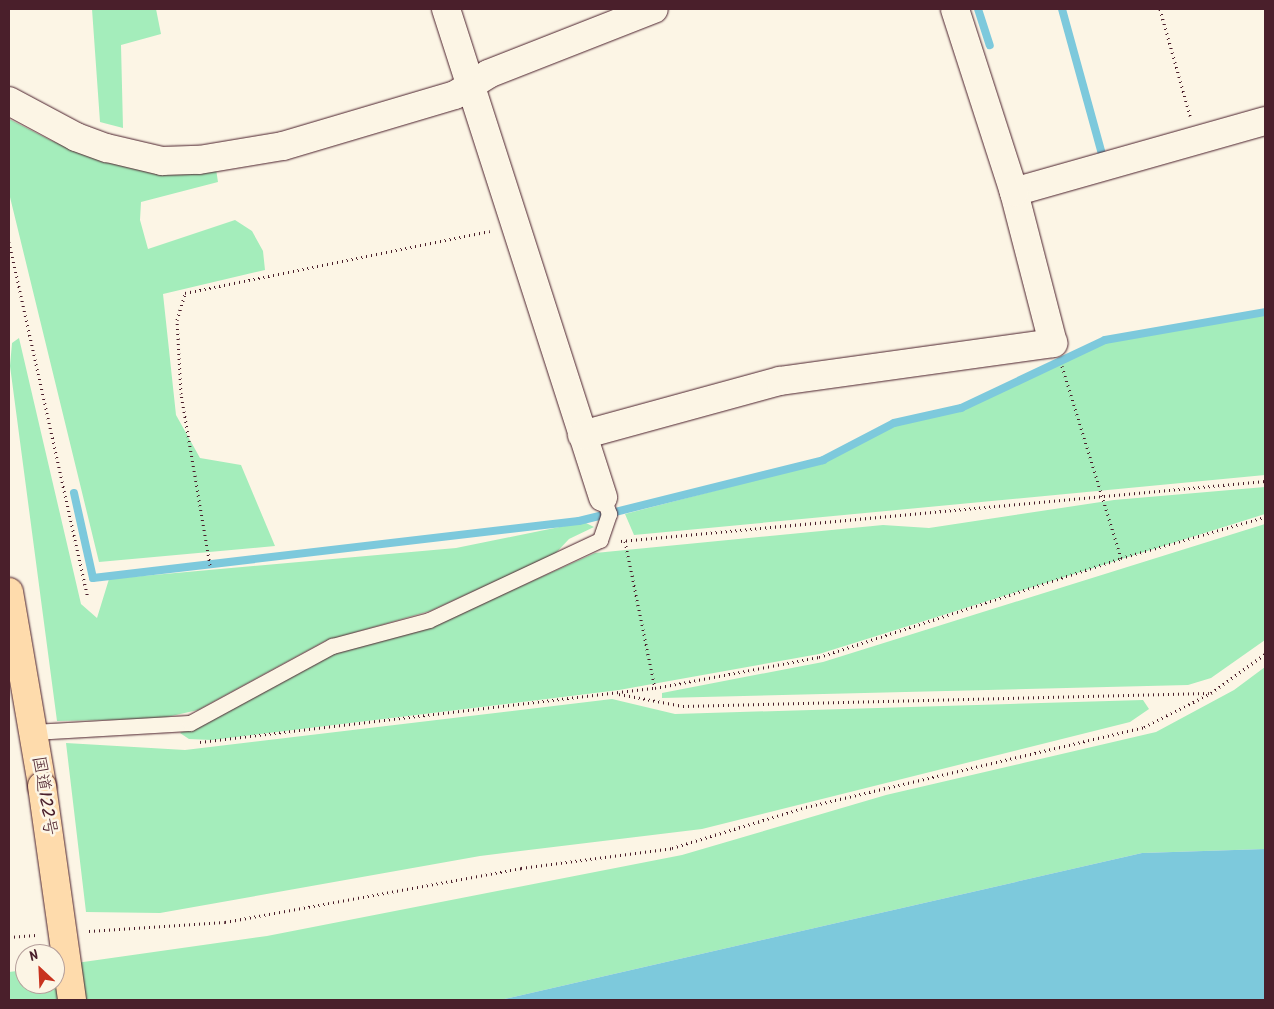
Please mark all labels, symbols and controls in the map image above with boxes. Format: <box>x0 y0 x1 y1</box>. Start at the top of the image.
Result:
street label: 国道122号 <box>26 755 60 837</box>
north arrow <box>15 944 65 994</box>
text: N <box>25 944 43 968</box>

